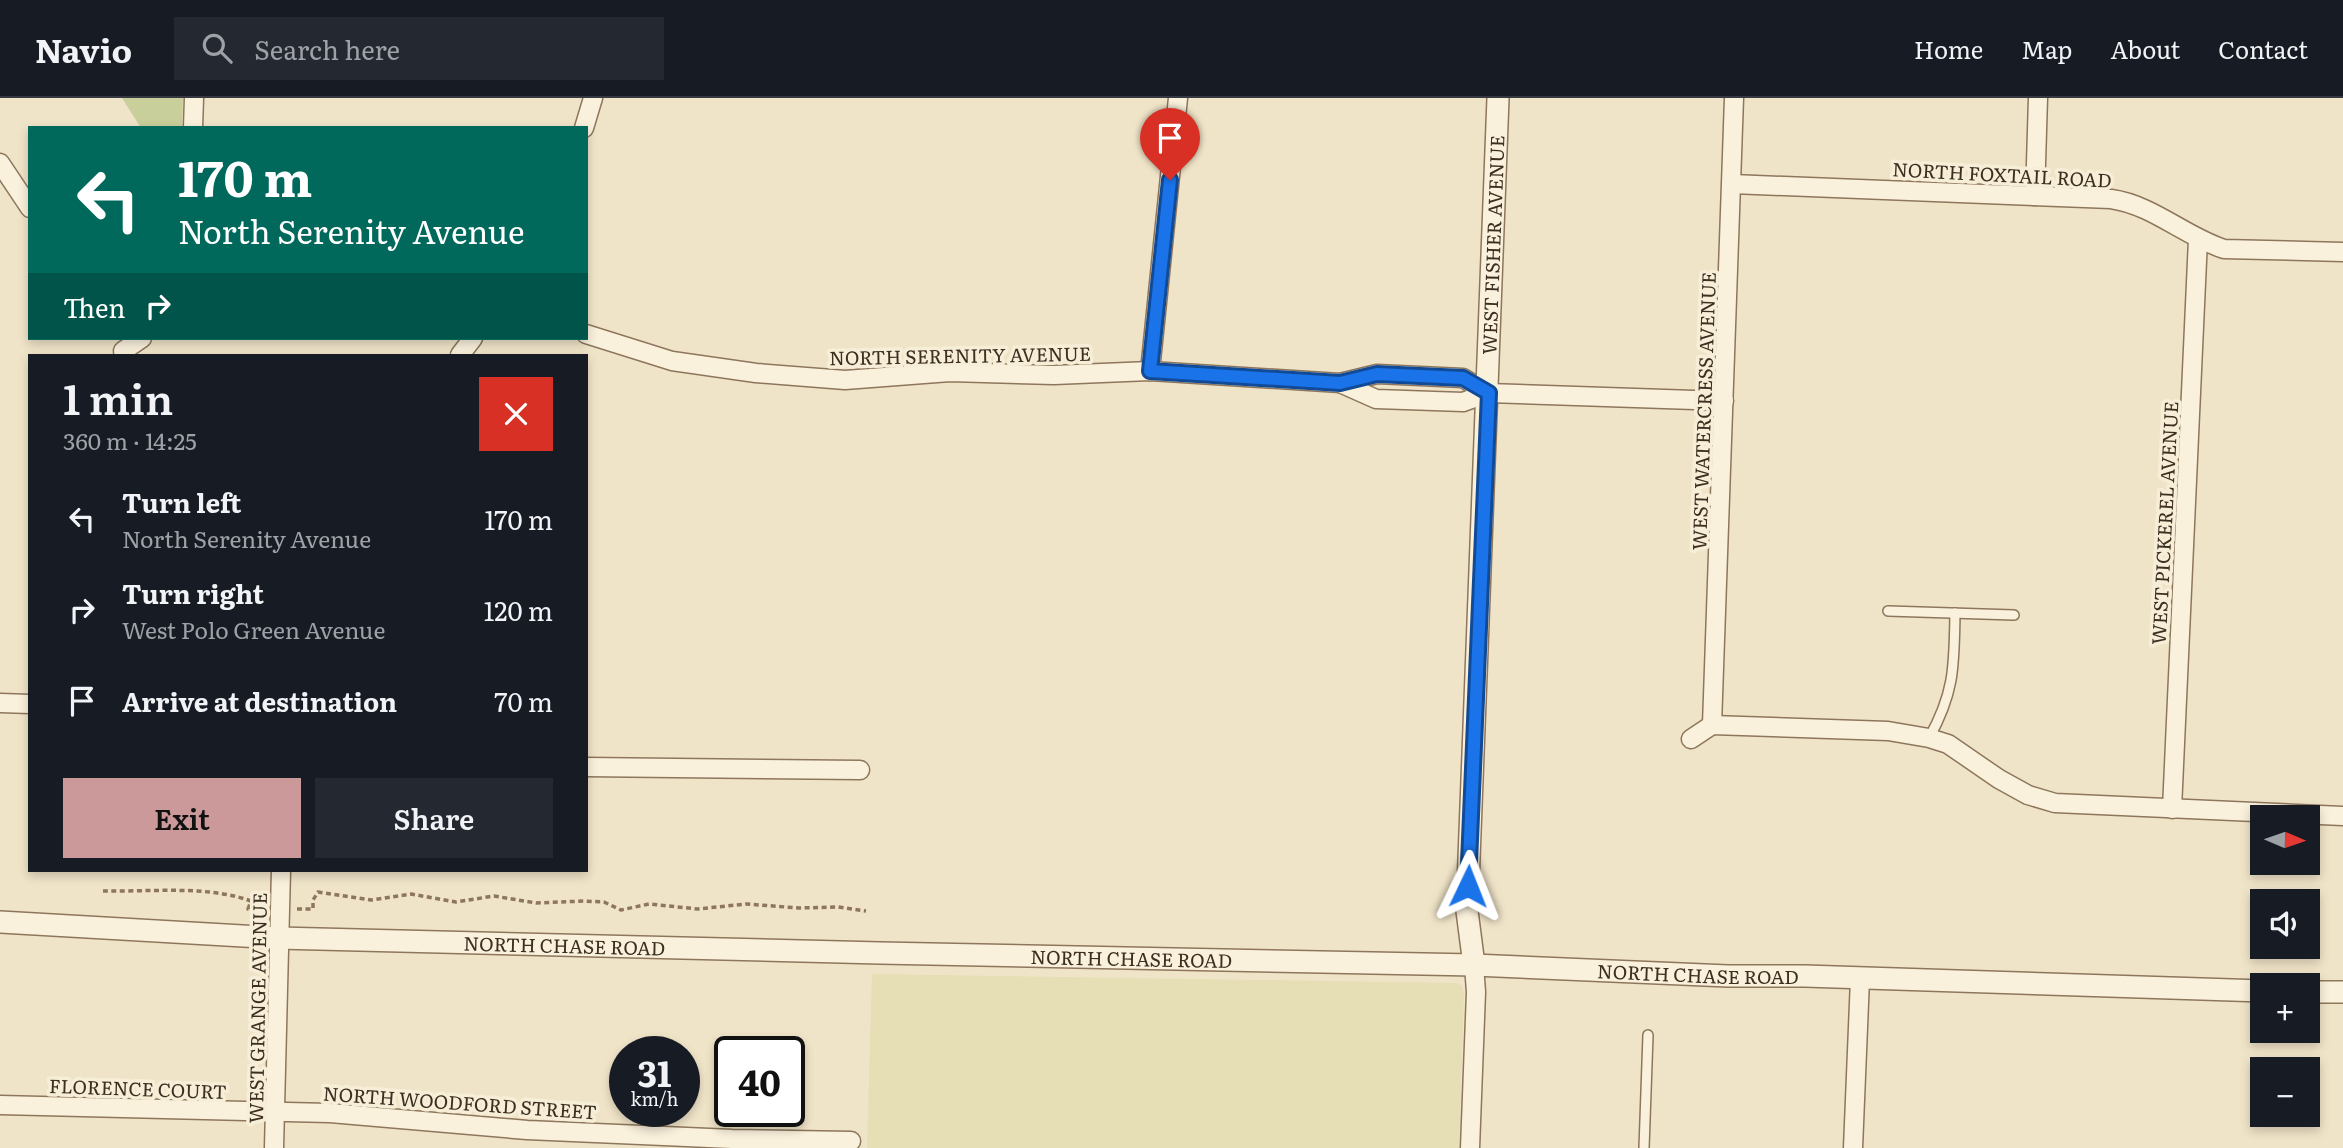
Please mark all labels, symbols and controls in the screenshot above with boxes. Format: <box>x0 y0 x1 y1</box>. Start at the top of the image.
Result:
search box <box>174 17 664 80</box>
text: Navio <box>35 24 132 73</box>
icon: search <box>198 29 236 67</box>
text: Search here <box>254 29 400 68</box>
text: Home <box>1914 31 1983 66</box>
text: Map <box>2021 31 2072 66</box>
text: About <box>2110 31 2180 66</box>
text: Contact <box>2218 31 2308 66</box>
pin <box>1140 108 1200 180</box>
icon: arrive <box>1151 119 1189 157</box>
street label: WEST FISHER AVENUE <box>1474 135 1511 355</box>
text: 170 m <box>178 139 312 212</box>
icon: left <box>63 154 154 245</box>
street label: NORTH FOXTAIL ROAD <box>1892 154 2112 194</box>
text: North Serenity Avenue <box>178 206 525 254</box>
street label: WEST WATERCRESS AVENUE <box>1684 271 1722 551</box>
text: Then <box>63 287 125 326</box>
icon: right <box>139 287 177 325</box>
street label: NORTH SERENITY AVENUE <box>829 339 1091 371</box>
text: 1 min <box>63 366 173 428</box>
button: close <box>479 377 553 451</box>
street label: WEST PICKEREL AVENUE <box>2144 401 2184 645</box>
text: 360 m · 14:25 <box>63 423 197 457</box>
text: Turn left <box>122 482 241 521</box>
text: 170 m <box>485 499 553 538</box>
icon: left <box>63 500 101 538</box>
text: North Serenity Avenue <box>122 521 371 555</box>
text: Turn right <box>122 573 264 612</box>
text: 120 m <box>484 590 553 629</box>
icon: right <box>63 591 101 629</box>
text: West Polo Green Avenue <box>122 612 385 646</box>
text: Arrive at destination <box>122 681 397 720</box>
text: 70 m <box>494 681 553 720</box>
icon: arrive <box>63 682 101 720</box>
button: Exit <box>63 778 301 858</box>
button: Share <box>315 778 553 858</box>
north arrow <box>2250 805 2320 875</box>
map controls <box>2250 805 2320 1127</box>
position arrow <box>1431 849 1505 923</box>
button: sound <box>2250 889 2320 959</box>
street label: WEST GRANGE AVENUE <box>241 892 273 1124</box>
street label: NORTH CHASE ROAD <box>463 929 666 962</box>
street label: NORTH CHASE ROAD <box>1030 942 1232 974</box>
street label: NORTH CHASE ROAD <box>1597 956 1799 990</box>
button: + <box>2250 973 2320 1043</box>
speed limit sign: 40 <box>714 1036 805 1127</box>
text: 31 <box>637 1046 672 1098</box>
button: − <box>2250 1057 2320 1127</box>
street label: FLORENCE COURT <box>49 1071 227 1105</box>
street label: NORTH WOODFORD STREET <box>322 1078 598 1126</box>
text: km/h <box>631 1085 678 1112</box>

